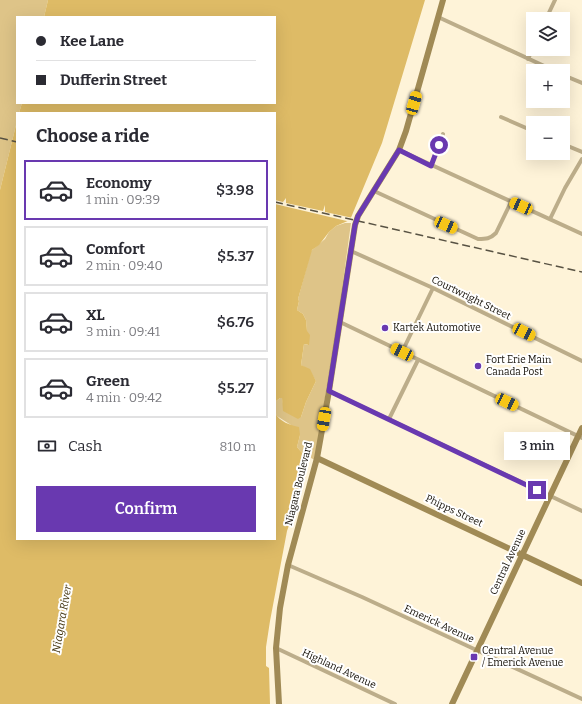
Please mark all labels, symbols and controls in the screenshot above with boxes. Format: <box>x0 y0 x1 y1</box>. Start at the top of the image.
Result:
map controls <box>526 12 570 160</box>
button: layers <box>526 12 570 56</box>
text: Kee Lane <box>60 32 124 50</box>
button: + <box>526 64 570 108</box>
text: Dufferin Street <box>60 71 167 89</box>
car <box>405 90 423 116</box>
button: − <box>526 116 570 160</box>
text: Choose a ride <box>36 125 149 147</box>
route start <box>430 136 448 154</box>
icon: car <box>38 172 74 208</box>
text: Economy <box>86 174 152 192</box>
text: $3.98 <box>216 181 254 199</box>
text: 1 min · 09:39 <box>86 192 160 207</box>
car <box>508 196 534 216</box>
car <box>433 215 459 235</box>
icon: car <box>38 238 74 274</box>
text: Comfort <box>86 240 145 258</box>
text: $5.37 <box>217 247 254 265</box>
text: 2 min · 09:40 <box>86 258 163 273</box>
street label: Courtwright Street <box>429 274 513 323</box>
icon: car <box>38 304 74 340</box>
text: XL <box>86 306 105 324</box>
text: $6.76 <box>217 313 254 331</box>
car <box>511 321 537 343</box>
place label: Kartek Automotive <box>393 322 481 334</box>
marker: Kartek Automotive <box>380 323 390 333</box>
text: 3 min · 09:41 <box>86 324 160 339</box>
car <box>389 341 415 363</box>
place label: Fort Erie Main Canada Post <box>486 354 552 378</box>
marker: Fort Erie Main Canada Post <box>473 361 483 371</box>
icon: car <box>38 370 74 406</box>
text: Green <box>86 372 130 390</box>
text: $5.27 <box>217 379 254 397</box>
text: 4 min · 09:42 <box>86 390 162 405</box>
car <box>494 391 520 413</box>
car <box>316 406 332 432</box>
callout: 3 min <box>504 432 570 460</box>
icon: cash <box>36 435 58 457</box>
text: Cash <box>68 437 102 455</box>
text: 3 min <box>520 438 554 453</box>
text: 810 m <box>220 439 256 454</box>
street label: Niagara Boulevard <box>283 441 315 527</box>
route end <box>528 481 546 499</box>
button: Confirm <box>36 486 256 532</box>
street label: Phipps Street <box>423 492 485 530</box>
street label: Central Avenue <box>488 527 528 597</box>
water label: Niagara River <box>50 584 74 654</box>
street label: Emerick Avenue <box>402 602 476 646</box>
place label: Central Avenue / Emerick Avenue <box>482 645 563 669</box>
street label: Highland Avenue <box>300 647 378 691</box>
marker: Central Avenue / Emerick Avenue <box>469 652 479 662</box>

